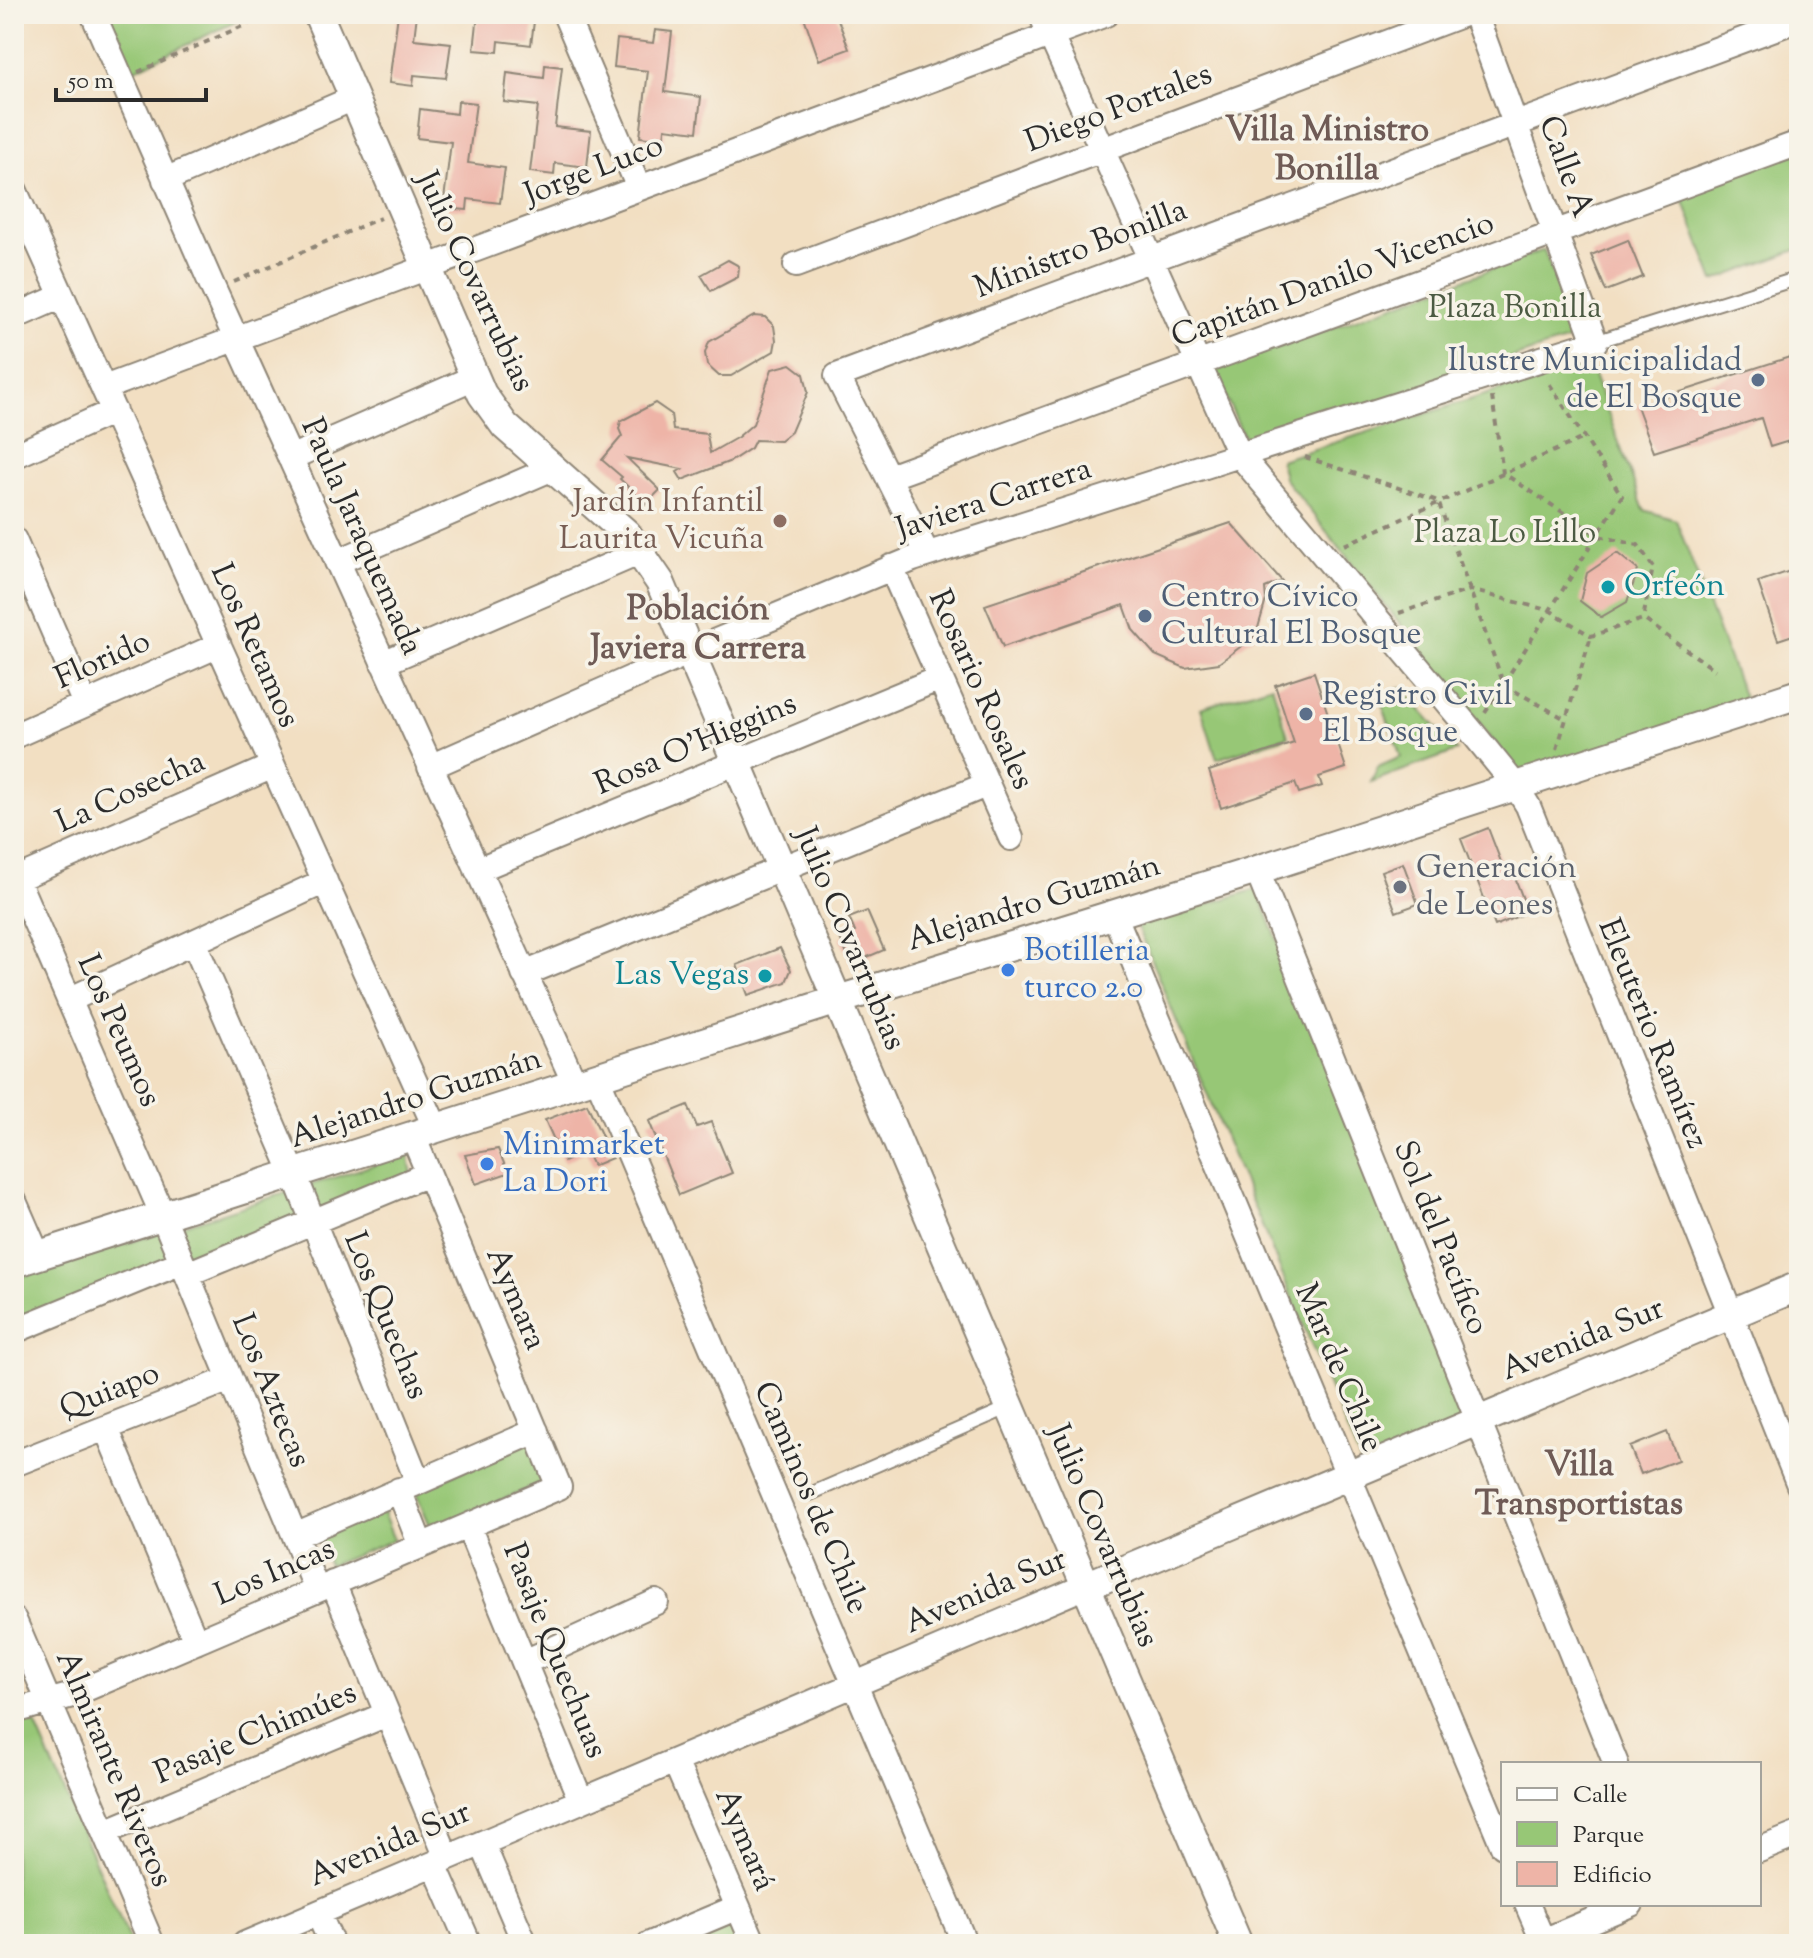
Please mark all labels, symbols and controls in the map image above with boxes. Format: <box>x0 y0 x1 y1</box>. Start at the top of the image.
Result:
scale bar <box>56 52 206 102</box>
street label: Diego Portales <box>1019 52 1219 166</box>
text: 50 m <box>66 65 114 99</box>
district label: Villa Ministro Bonilla <box>1225 107 1429 195</box>
street label: Calle A <box>1525 110 1605 224</box>
street label: Jorge Luco <box>516 123 670 219</box>
street label: Julio Covarrubias <box>402 162 545 400</box>
street label: Ministro Bonilla <box>968 188 1194 312</box>
street label: Capitán Danilo Vicencio <box>1165 201 1501 361</box>
park label: Plaza Bonilla <box>1428 286 1602 332</box>
place label: Ilustre Municipalidad de El Bosque <box>1448 339 1742 422</box>
marker: Ilustre Municipalidad de El Bosque <box>1749 371 1767 389</box>
street label: Paula Jaraquemada <box>288 411 434 663</box>
street label: Javiera Carrera <box>888 447 1098 554</box>
place label: Jardín Infantil Laurita Vicuña <box>559 480 764 563</box>
park label: Plaza Lo Lillo <box>1414 511 1596 557</box>
marker: Jardín Infantil Laurita Vicuña <box>771 512 789 530</box>
street label: Los Retamos <box>197 557 311 735</box>
place label: Orfeón <box>1624 564 1725 610</box>
place label: Centro Cívico Cultural El Bosque <box>1161 575 1421 658</box>
marker: Orfeón <box>1599 578 1617 596</box>
street label: Rosario Rosales <box>915 583 1045 797</box>
district label: Población Javiera Carrera <box>587 586 806 674</box>
marker: Centro Cívico Cultural El Bosque <box>1136 607 1154 625</box>
street label: Florido <box>48 620 158 702</box>
place label: Registro Civil El Bosque <box>1322 673 1513 756</box>
street label: Rosa O'Higgins <box>588 682 804 808</box>
marker: Registro Civil El Bosque <box>1297 705 1315 723</box>
street label: La Cosecha <box>49 740 213 846</box>
street label: Julio Covarrubias <box>780 818 917 1058</box>
street label: Alejandro Guzmán <box>902 844 1166 964</box>
place label: Generación de Leones <box>1416 846 1577 929</box>
marker: Generación de Leones <box>1391 878 1409 896</box>
street label: Eleuterio Ramírez <box>1585 912 1719 1156</box>
place label: Botilleria turco 2.0 <box>1024 929 1150 1012</box>
street label: Los Peumos <box>64 947 172 1115</box>
place label: Las Vegas <box>615 953 749 999</box>
marker: Botilleria turco 2.0 <box>999 961 1017 979</box>
marker: Las Vegas <box>756 967 774 985</box>
street label: Alejandro Guzmán <box>284 1037 548 1161</box>
place label: Minimarket La Dori <box>503 1123 665 1206</box>
street label: Sol del Pacífico <box>1380 1134 1500 1342</box>
marker: Minimarket La Dori <box>478 1155 496 1173</box>
street label: Los Quechas <box>331 1225 439 1407</box>
street label: Aymara <box>473 1240 557 1358</box>
street label: Mar de Chile <box>1282 1277 1394 1459</box>
street label: Avenida Sur <box>1495 1286 1671 1394</box>
street label: Los Aztecas <box>218 1307 322 1475</box>
street label: Quiapo <box>53 1351 167 1433</box>
street label: Caminos de Chile <box>740 1375 880 1621</box>
street label: Julio Covarrubias <box>1033 1415 1170 1655</box>
district label: Villa Transportistas <box>1475 1442 1683 1530</box>
street label: Los Incas <box>208 1527 342 1619</box>
street label: Pasaje Quechuas <box>490 1536 618 1766</box>
street label: Avenida Sur <box>898 1537 1074 1647</box>
street label: Almirante Riveros <box>42 1644 184 1894</box>
street label: Pasaje Chimúes <box>148 1671 364 1797</box>
legend <box>1501 1762 1761 1906</box>
text: Calle <box>1573 1779 1627 1813</box>
street label: Aymará <box>702 1781 786 1899</box>
street label: Avenida Sur <box>302 1790 478 1900</box>
text: Parque <box>1573 1819 1644 1853</box>
text: Edificio <box>1573 1859 1652 1893</box>

